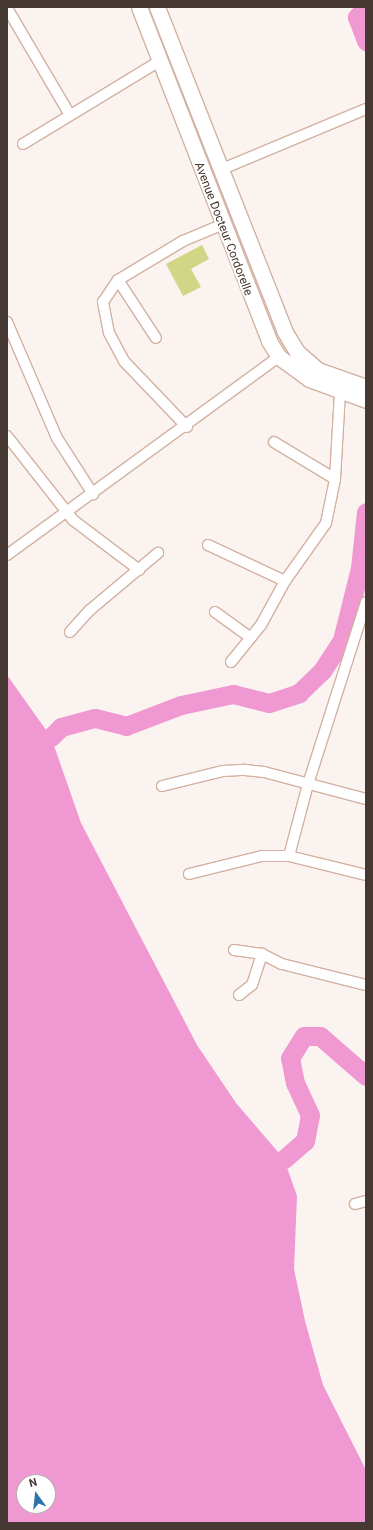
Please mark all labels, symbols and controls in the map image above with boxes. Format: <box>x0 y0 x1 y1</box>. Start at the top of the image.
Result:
street label: Avenue Docteur Cordorelle <box>191 160 255 298</box>
north arrow <box>16 1474 56 1514</box>
text: N <box>28 1476 38 1490</box>

